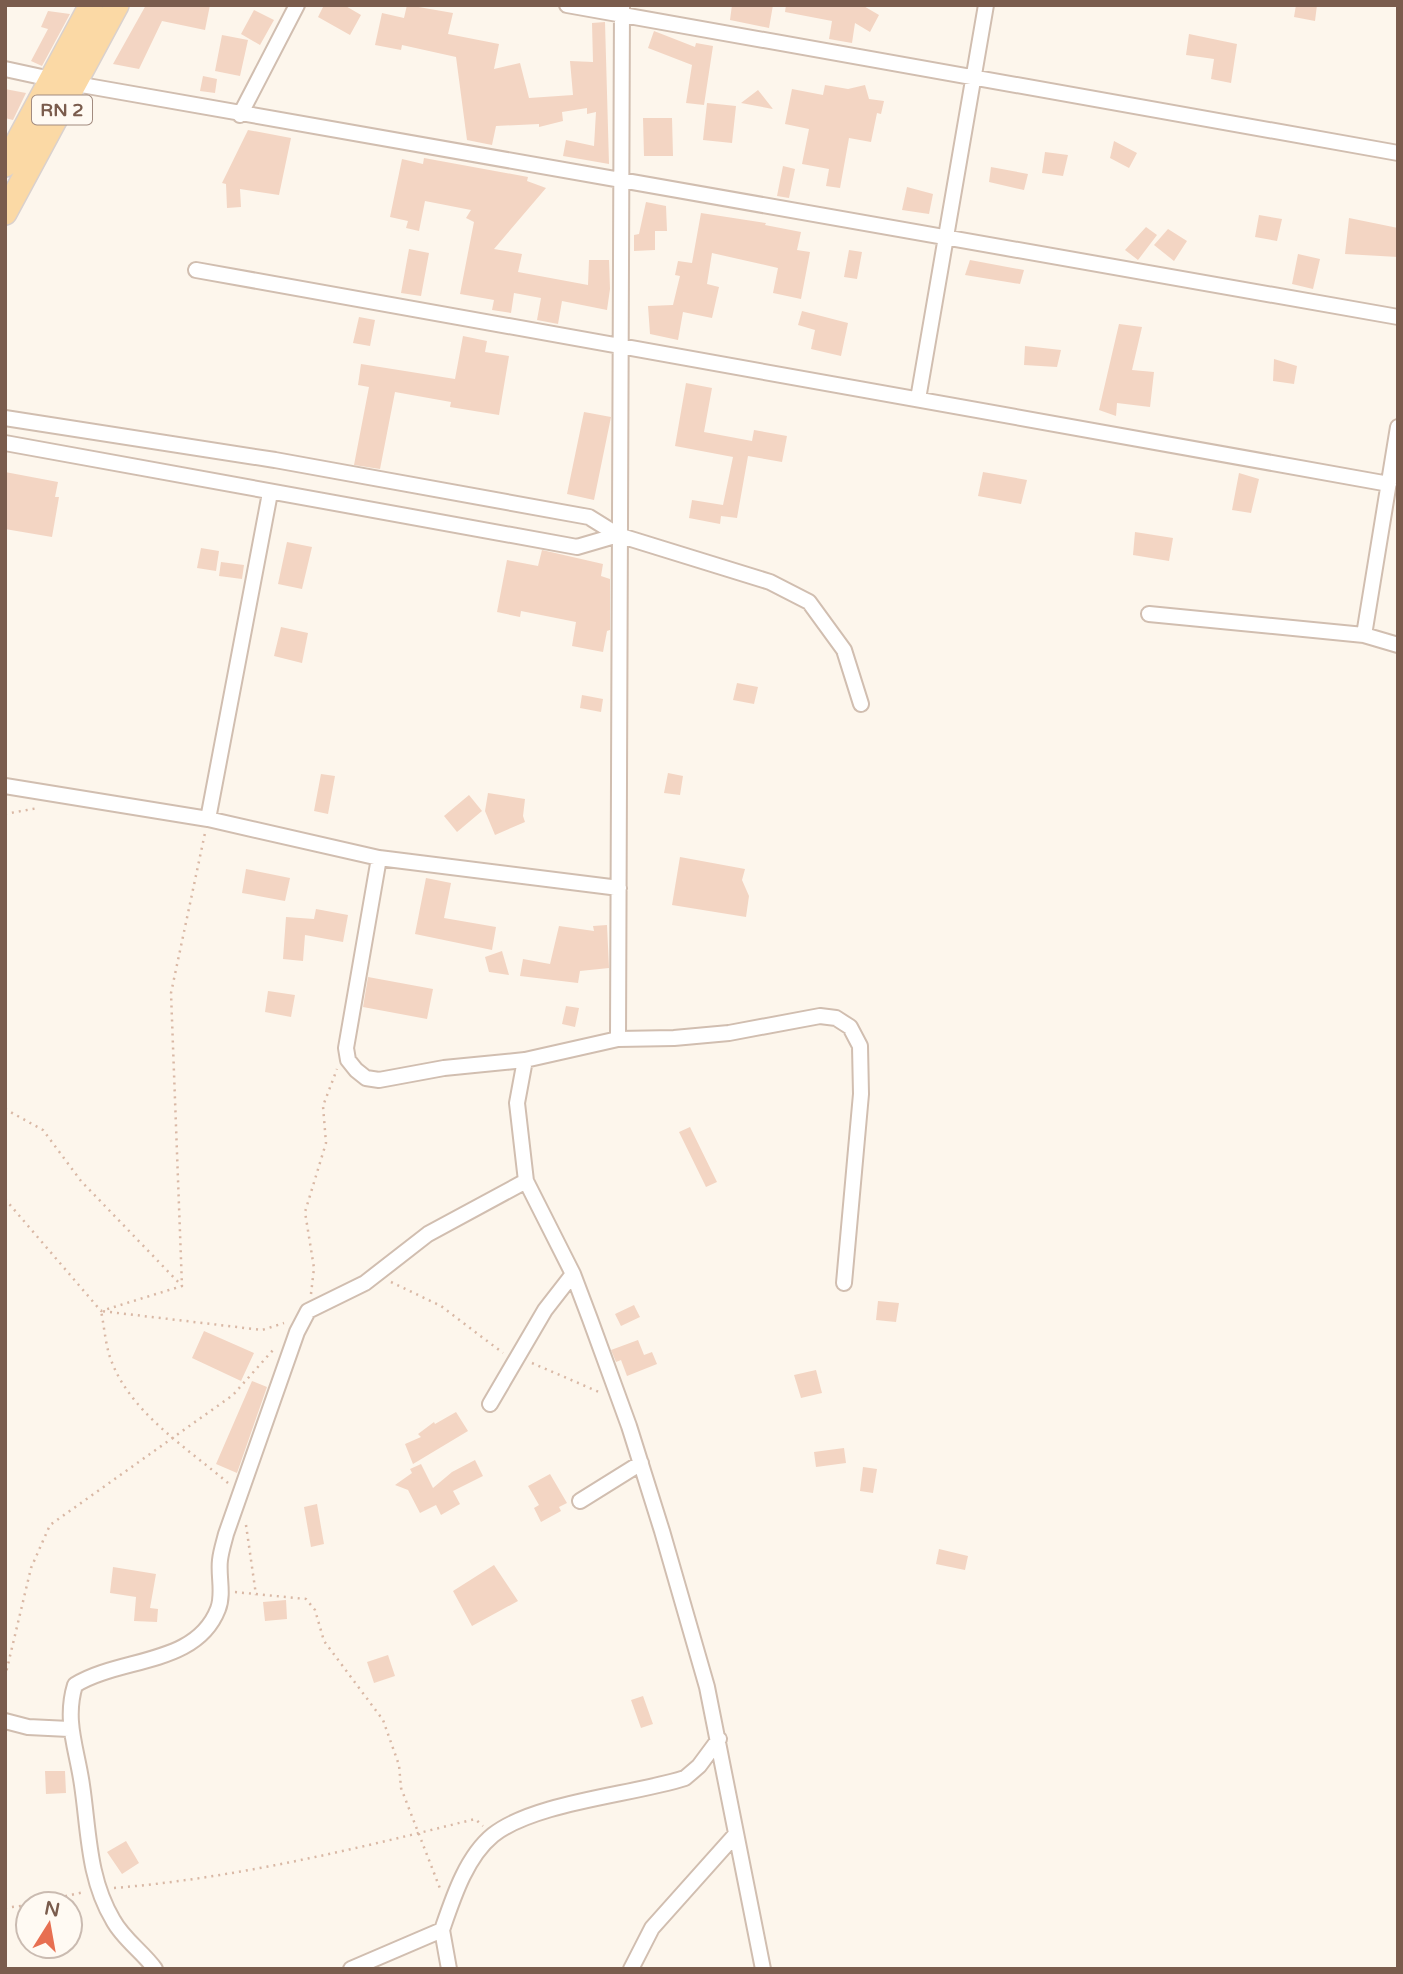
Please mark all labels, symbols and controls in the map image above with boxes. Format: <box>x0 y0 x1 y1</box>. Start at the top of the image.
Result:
road number: RN 2 <box>32 96 92 124</box>
north arrow <box>14 1890 84 1960</box>
text: N <box>42 1897 62 1922</box>

